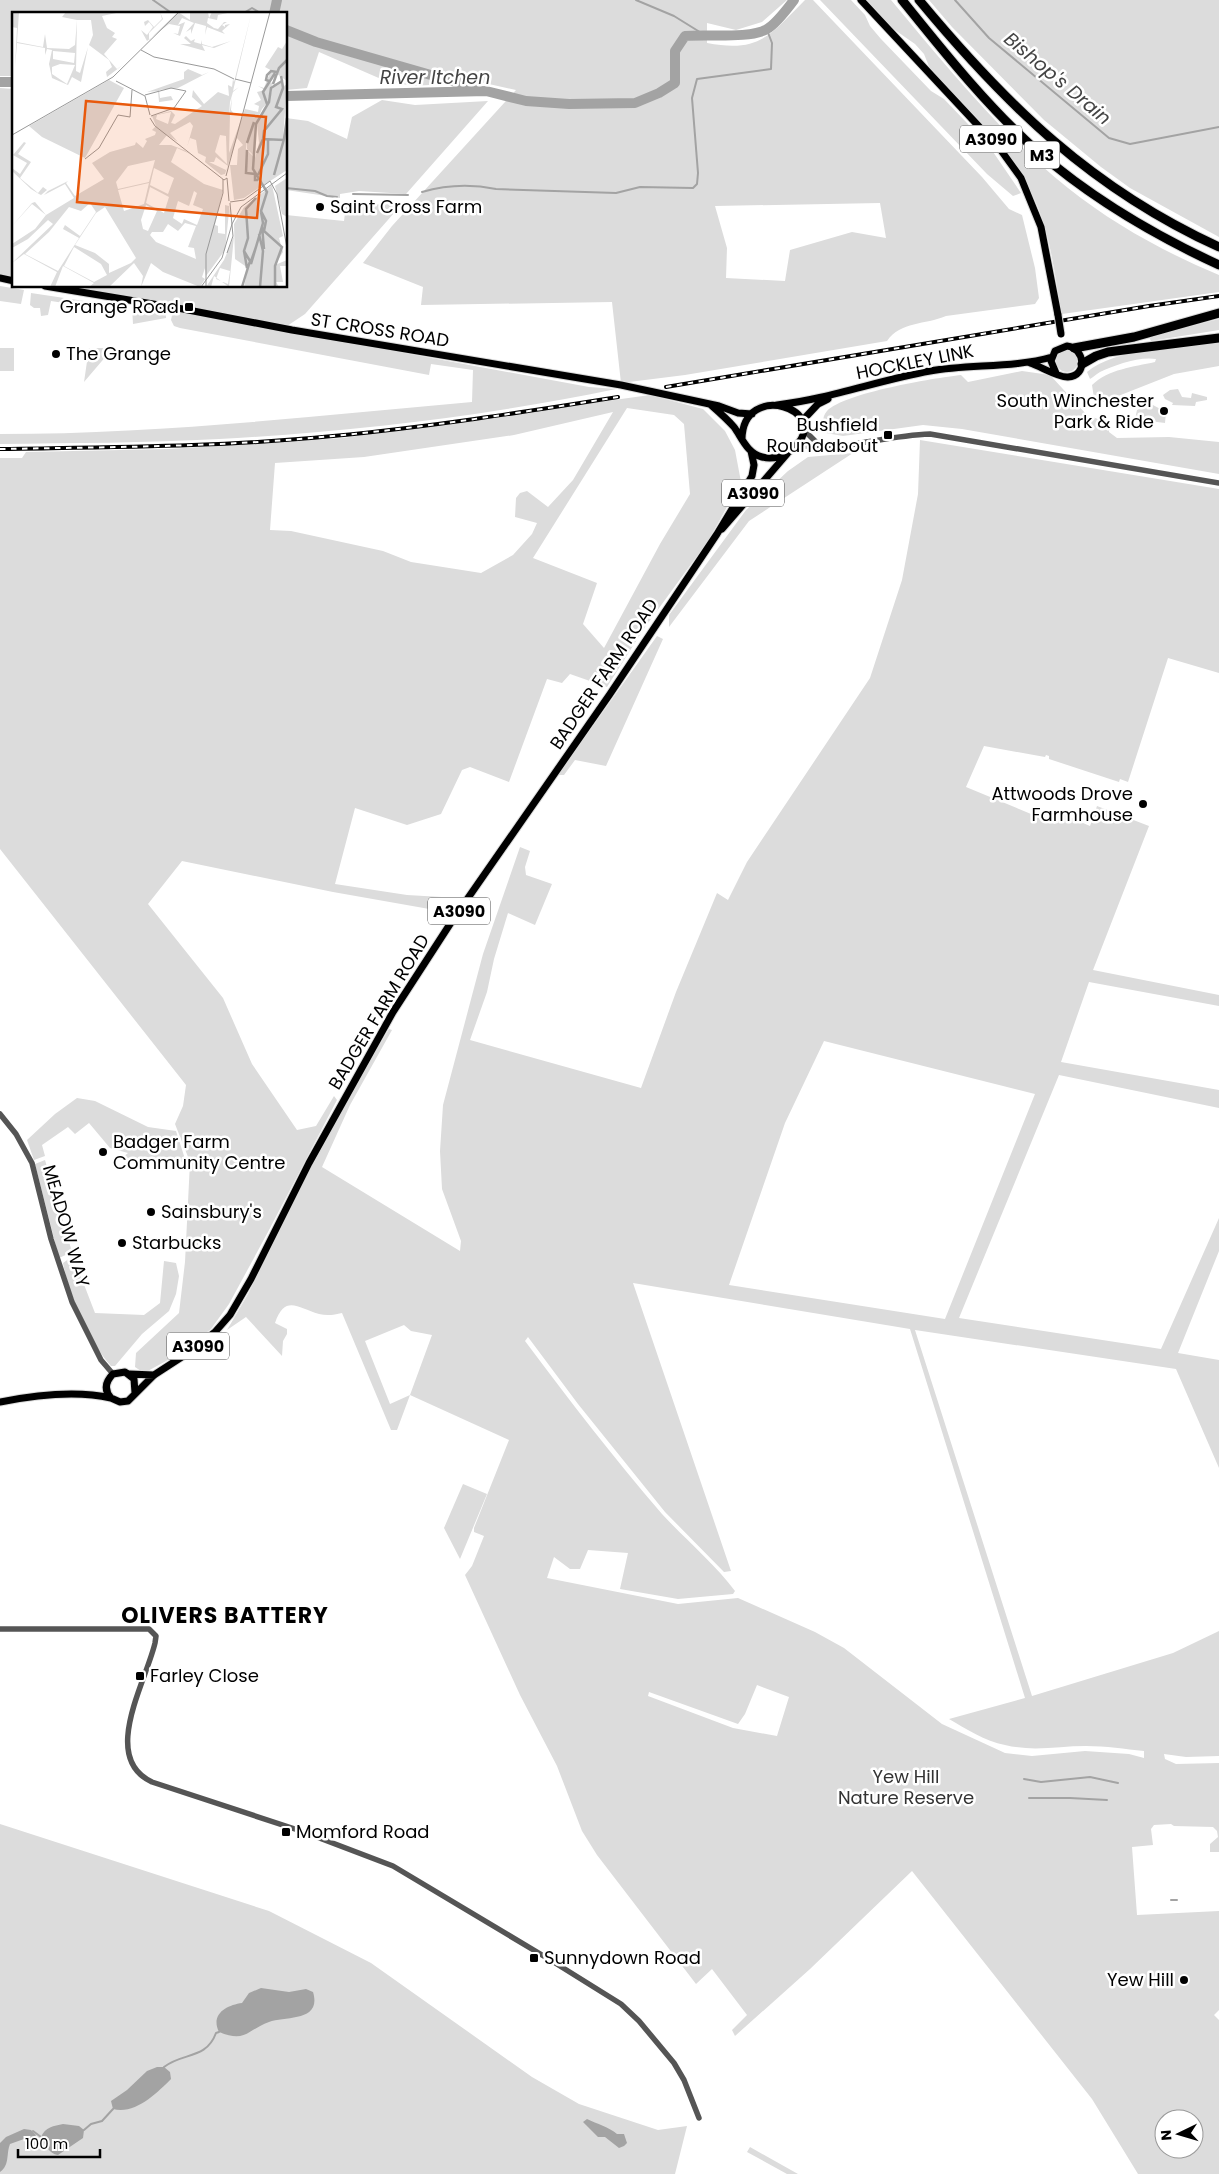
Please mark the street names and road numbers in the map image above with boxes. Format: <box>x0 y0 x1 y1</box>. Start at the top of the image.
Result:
road number: A3090 <box>960 126 1022 152</box>
road number: M3 <box>1024 142 1060 168</box>
street label: ST CROSS ROAD <box>309 306 451 353</box>
street label: HOCKLEY LINK <box>854 338 976 385</box>
road number: A3090 <box>722 479 784 506</box>
street label: BADGER FARM ROAD <box>544 593 664 754</box>
road number: A3090 <box>428 898 490 924</box>
street label: BADGER FARM ROAD <box>322 929 435 1094</box>
street label: MEADOW WAY <box>37 1162 96 1290</box>
road number: A3090 <box>167 1332 229 1360</box>

